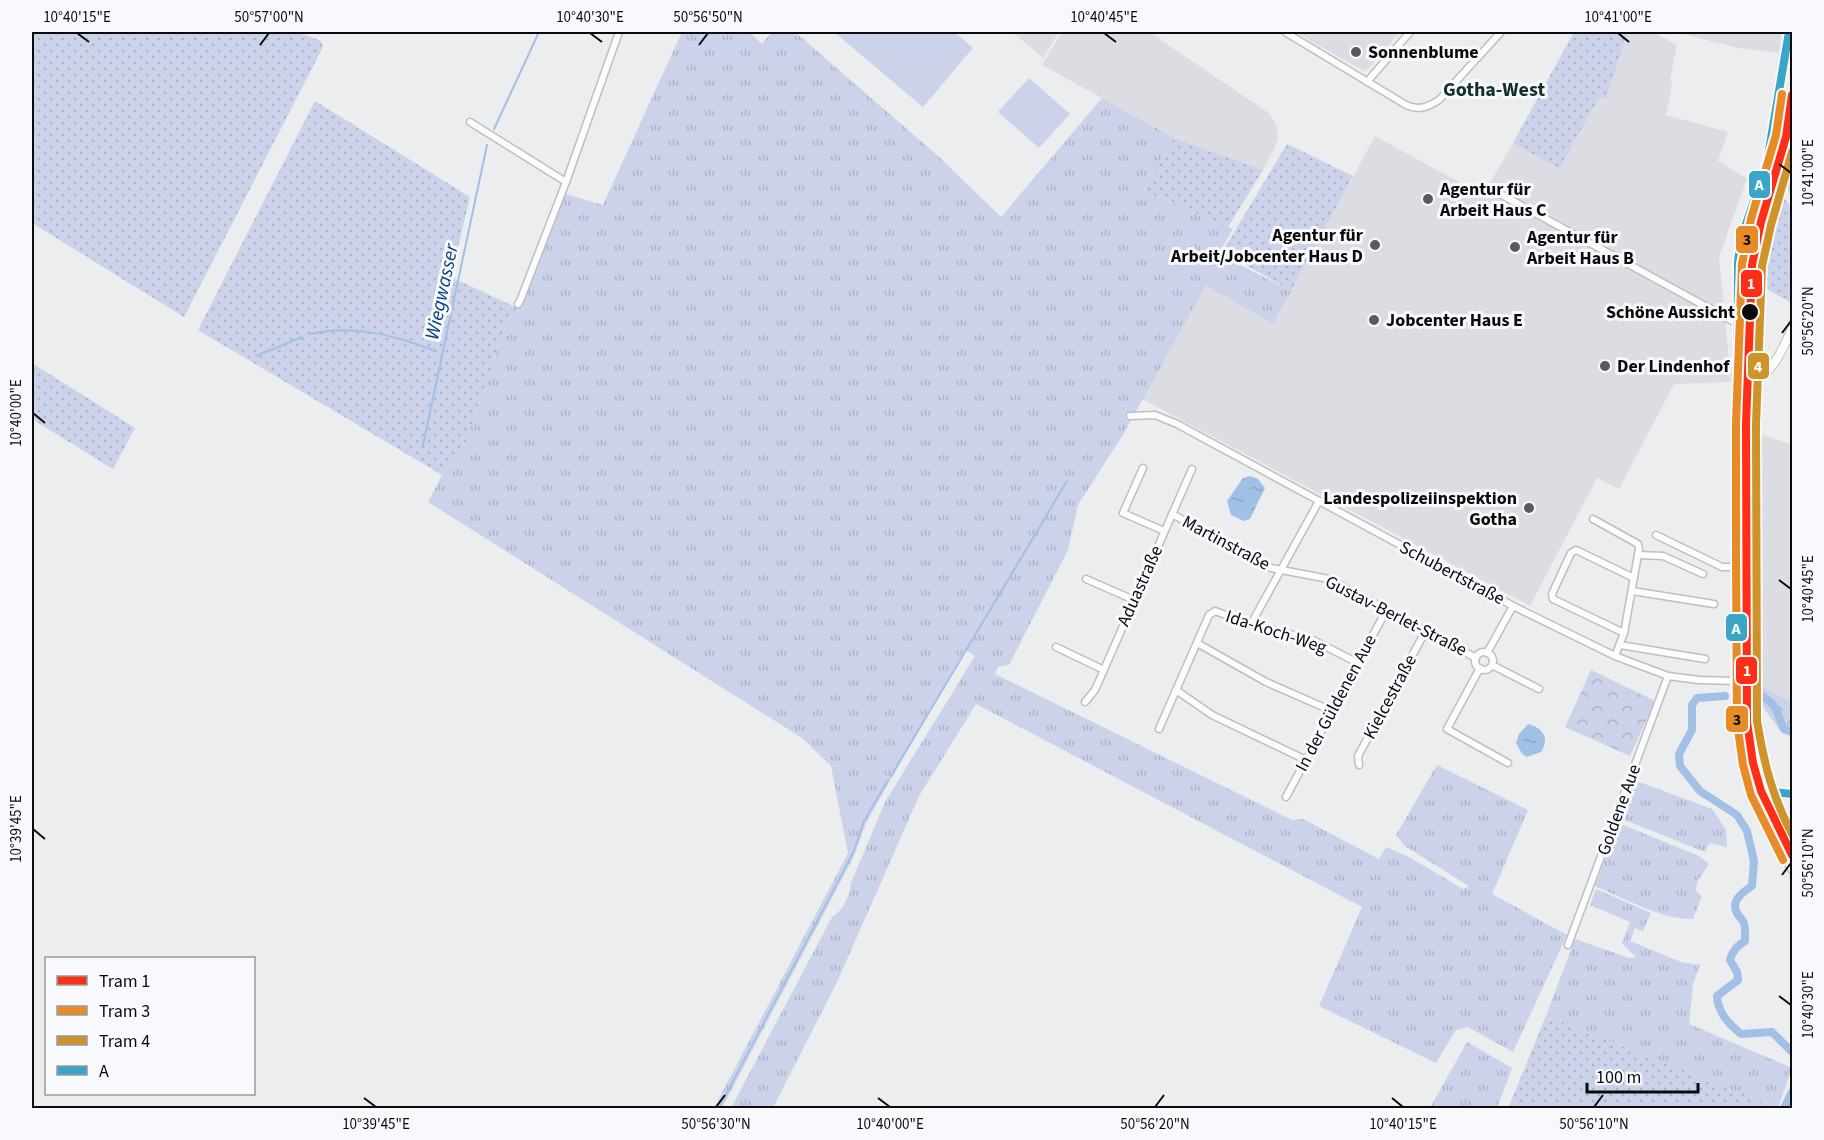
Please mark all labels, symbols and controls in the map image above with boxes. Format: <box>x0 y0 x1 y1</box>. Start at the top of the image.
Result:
text: 10°40'15"E <box>43 7 111 28</box>
text: 50°57'00"N <box>234 7 304 28</box>
text: 10°40'30"E <box>556 7 624 28</box>
text: 50°56'50"N <box>673 7 743 28</box>
text: 10°40'45"E <box>1070 7 1138 28</box>
text: 10°41'00"E <box>1584 7 1652 28</box>
place label: Sonnenblume <box>1368 40 1479 65</box>
marker: Sonnenblume <box>1349 45 1363 59</box>
district label: Gotha-West <box>1443 76 1545 104</box>
text: 10°41'00"E <box>1798 139 1819 207</box>
line badge: A <box>1748 170 1771 199</box>
text: A <box>1753 174 1764 196</box>
place label: Agentur für Arbeit Haus C <box>1439 177 1547 223</box>
marker: Agentur für Arbeit Haus C <box>1421 192 1435 206</box>
place label: Agentur für Arbeit/Jobcenter Haus D <box>1170 223 1364 269</box>
place label: Agentur für Arbeit Haus B <box>1526 225 1634 271</box>
line badge: 3 <box>1735 225 1759 254</box>
text: 3 <box>1743 229 1751 251</box>
marker: Agentur für Arbeit/Jobcenter Haus D <box>1368 238 1382 252</box>
water label: Wiegwasser <box>418 240 466 343</box>
marker: Agentur für Arbeit Haus B <box>1508 240 1522 254</box>
line badge: 1 <box>1740 269 1763 298</box>
text: 1 <box>1747 273 1755 295</box>
text: 50°56'20"N <box>1798 286 1819 356</box>
place label: Schöne Aussicht <box>1606 300 1735 325</box>
marker: Schöne Aussicht <box>1740 302 1760 322</box>
place label: Jobcenter Haus E <box>1386 308 1523 333</box>
marker: Jobcenter Haus E <box>1367 313 1381 327</box>
line badge: 4 <box>1747 352 1770 380</box>
place label: Der Lindenhof <box>1617 354 1730 379</box>
text: 4 <box>1754 356 1763 378</box>
marker: Der Lindenhof <box>1598 359 1612 373</box>
text: 10°40'00"E <box>6 379 27 447</box>
place label: Landespolizeiinspektion Gotha <box>1323 486 1517 532</box>
marker: Landespolizeiinspektion Gotha <box>1522 501 1536 515</box>
street label: Martinstraße <box>1178 509 1274 577</box>
street label: Schubertstraße <box>1395 535 1509 611</box>
street label: Aduastraße <box>1111 542 1169 630</box>
text: 10°40'45"E <box>1798 555 1819 623</box>
street label: Gustav-Berlet-Straße <box>1321 569 1471 663</box>
street label: Ida-Koch-Weg <box>1222 604 1330 660</box>
line badge: A <box>1725 613 1748 642</box>
text: A <box>1730 618 1741 640</box>
street label: In der Güldenen Aue <box>1289 630 1383 776</box>
street label: Kielcestraße <box>1357 650 1423 744</box>
line badge: 1 <box>1735 656 1758 685</box>
text: 1 <box>1743 660 1751 682</box>
line badge: 3 <box>1725 705 1749 733</box>
text: 3 <box>1733 709 1741 731</box>
street label: Goldene Aue <box>1591 761 1647 859</box>
text: 10°39'45"E <box>6 795 27 863</box>
text: 50°56'10"N <box>1798 828 1819 898</box>
legend <box>45 957 255 1095</box>
text: Tram 1 <box>99 969 150 994</box>
text: 10°40'30"E <box>1798 971 1819 1039</box>
text: Tram 3 <box>99 999 150 1024</box>
text: Tram 4 <box>99 1029 150 1054</box>
scale bar <box>1587 1056 1698 1094</box>
text: A <box>99 1059 109 1084</box>
text: 100 m <box>1596 1065 1641 1090</box>
text: 10°39'45"E <box>342 1114 410 1135</box>
text: 50°56'30"N <box>681 1114 751 1135</box>
text: 10°40'00"E <box>856 1114 924 1135</box>
text: 50°56'20"N <box>1120 1114 1190 1135</box>
text: 10°40'15"E <box>1369 1114 1437 1135</box>
text: 50°56'10"N <box>1559 1114 1629 1135</box>

